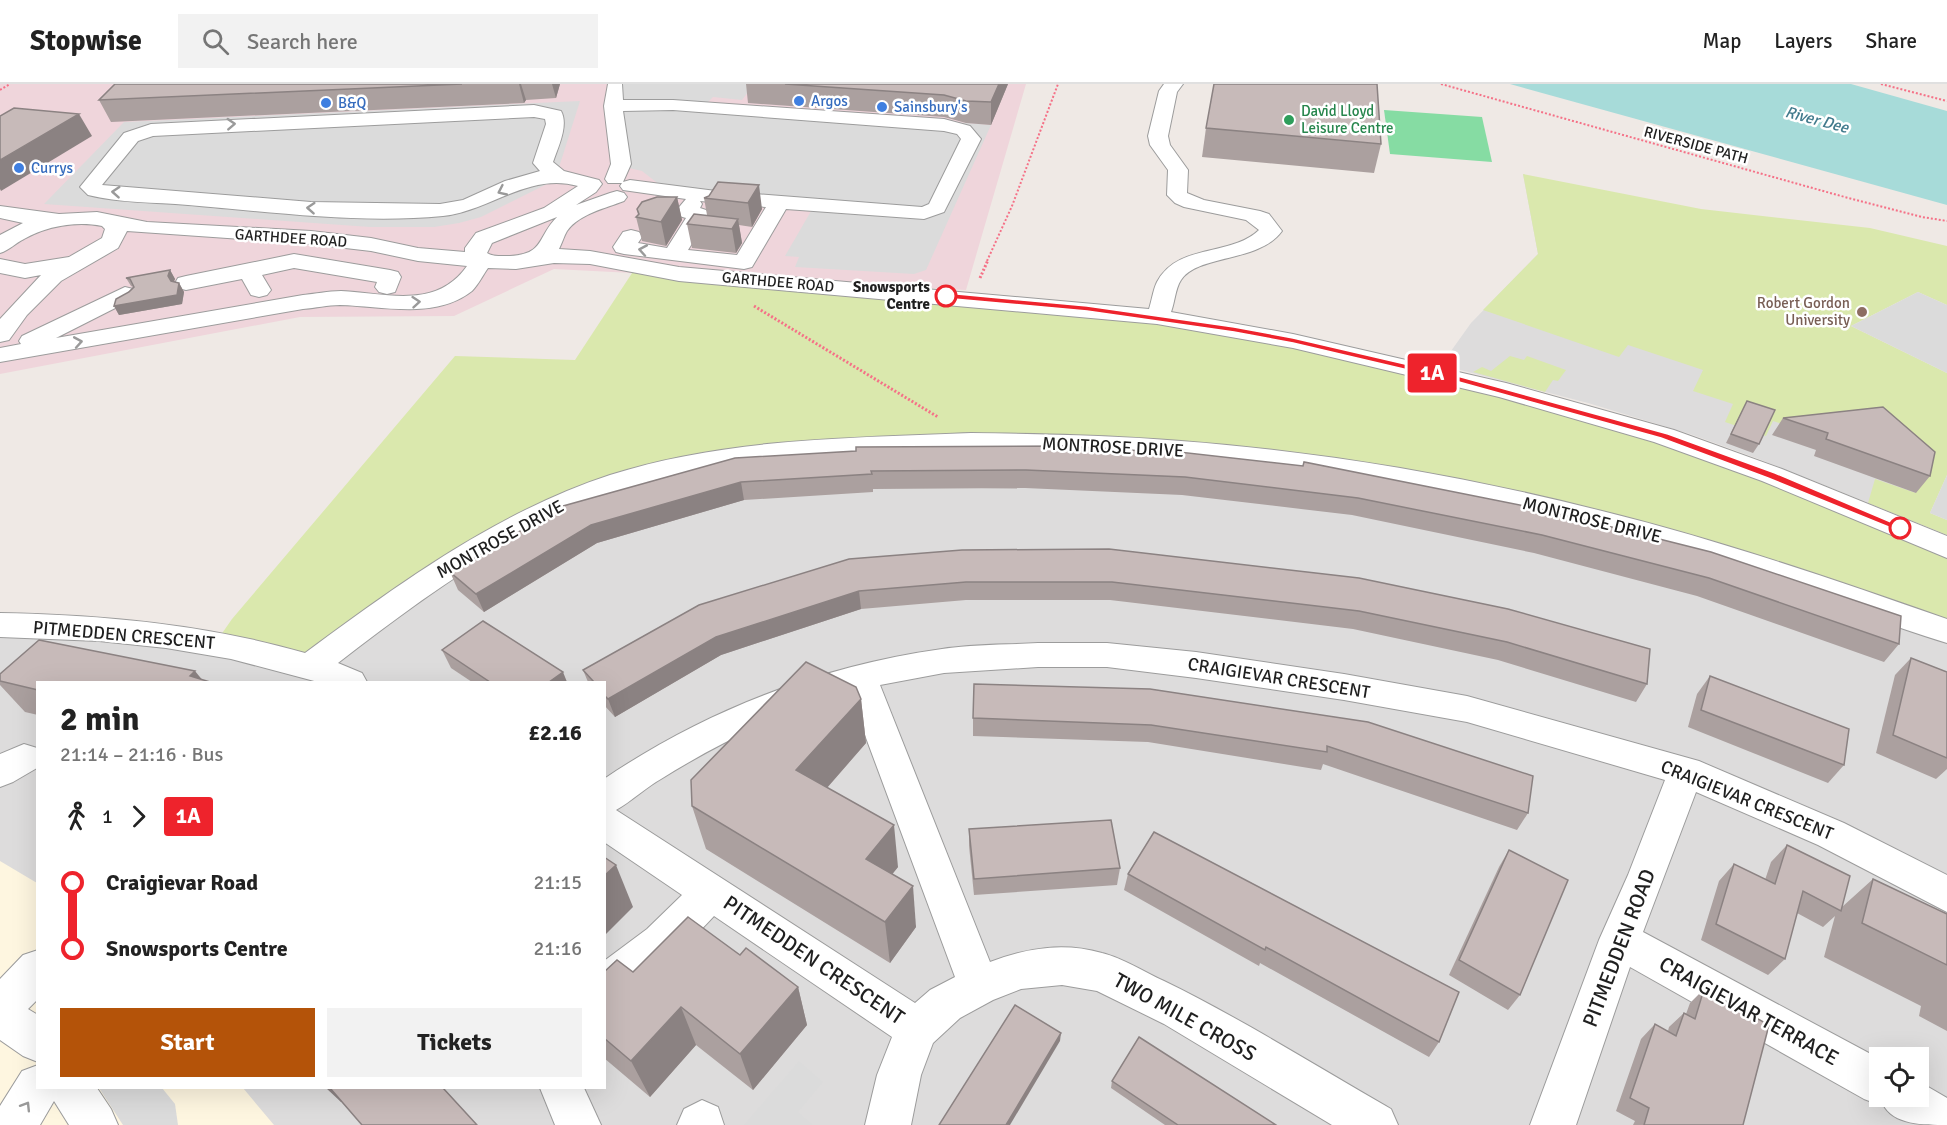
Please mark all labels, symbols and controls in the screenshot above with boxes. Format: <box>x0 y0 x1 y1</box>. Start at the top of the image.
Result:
search box <box>178 14 598 68</box>
text: Stopwise <box>30 24 142 58</box>
icon: search <box>199 25 232 58</box>
text: Search here <box>247 28 358 55</box>
text: Map <box>1703 28 1741 54</box>
text: Layers <box>1774 28 1832 54</box>
text: Share <box>1865 28 1917 54</box>
place label: Argos <box>811 92 848 110</box>
place label: B&Q <box>338 94 366 112</box>
marker: Argos <box>792 94 806 108</box>
marker: B&Q <box>319 96 333 110</box>
place label: Sainsbury's <box>894 98 968 116</box>
marker: Sainsbury's <box>875 100 889 114</box>
place label: David Lloyd Leisure Centre <box>1301 102 1393 137</box>
water label: River Dee <box>1783 102 1852 138</box>
marker: David Lloyd Leisure Centre <box>1282 113 1296 127</box>
one-way arrow <box>227 118 236 131</box>
street label: RIVERSIDE PATH <box>1642 122 1750 168</box>
place label: Currys <box>31 159 74 177</box>
marker: Currys <box>12 161 26 175</box>
one-way arrow <box>497 184 508 196</box>
one-way arrow <box>112 186 121 199</box>
one-way arrow <box>306 202 315 215</box>
street label: GARTHDEE ROAD <box>234 225 348 251</box>
one-way arrow <box>638 244 648 257</box>
street label: GARTHDEE ROAD <box>721 268 835 296</box>
place label: Snowsports Centre <box>853 278 930 313</box>
marker: Snowsports Centre <box>935 285 957 307</box>
place label: Robert Gordon University <box>1757 294 1850 329</box>
one-way arrow <box>412 296 421 309</box>
marker: Robert Gordon University <box>1855 305 1869 319</box>
one-way arrow <box>73 336 83 349</box>
line badge: 1A <box>1405 354 1459 392</box>
text: 1A <box>1420 360 1444 386</box>
street label: MONTROSE DRIVE <box>1041 432 1185 462</box>
street label: MONTROSE DRIVE <box>1520 492 1664 548</box>
street label: MONTROSE DRIVE <box>432 495 568 583</box>
unlabelled marker <box>1889 517 1911 539</box>
street label: PITMEDDEN CRESCENT <box>32 616 216 654</box>
street label: CRAIGIEVAR CRESCENT <box>1186 653 1372 703</box>
text: 2 min <box>60 699 140 740</box>
text: £2.16 <box>528 719 582 746</box>
text: 21:14 – 21:16 · Bus <box>60 742 223 767</box>
street label: CRAIGIEVAR CRESCENT <box>1658 755 1837 845</box>
icon: walk <box>60 800 93 833</box>
icon: forward <box>122 800 155 833</box>
text: 1A <box>176 803 201 829</box>
text: 1 <box>102 804 113 829</box>
street label: PITMEDDEN ROAD <box>1577 865 1661 1031</box>
text: Craigievar Road <box>106 869 258 896</box>
text: 21:15 <box>533 870 582 895</box>
street label: PITMEDDEN CRESCENT <box>719 890 910 1031</box>
text: Snowsports Centre <box>106 935 288 962</box>
text: 21:16 <box>533 936 582 961</box>
street label: CRAIGIEVAR TERRACE <box>1655 951 1843 1071</box>
street label: TWO MILE CROSS <box>1109 967 1261 1067</box>
button: Start <box>60 1008 315 1077</box>
button: Tickets <box>327 1008 582 1077</box>
map controls <box>1869 1047 1929 1107</box>
button: locate <box>1869 1047 1929 1107</box>
one-way arrow <box>18 1102 30 1112</box>

